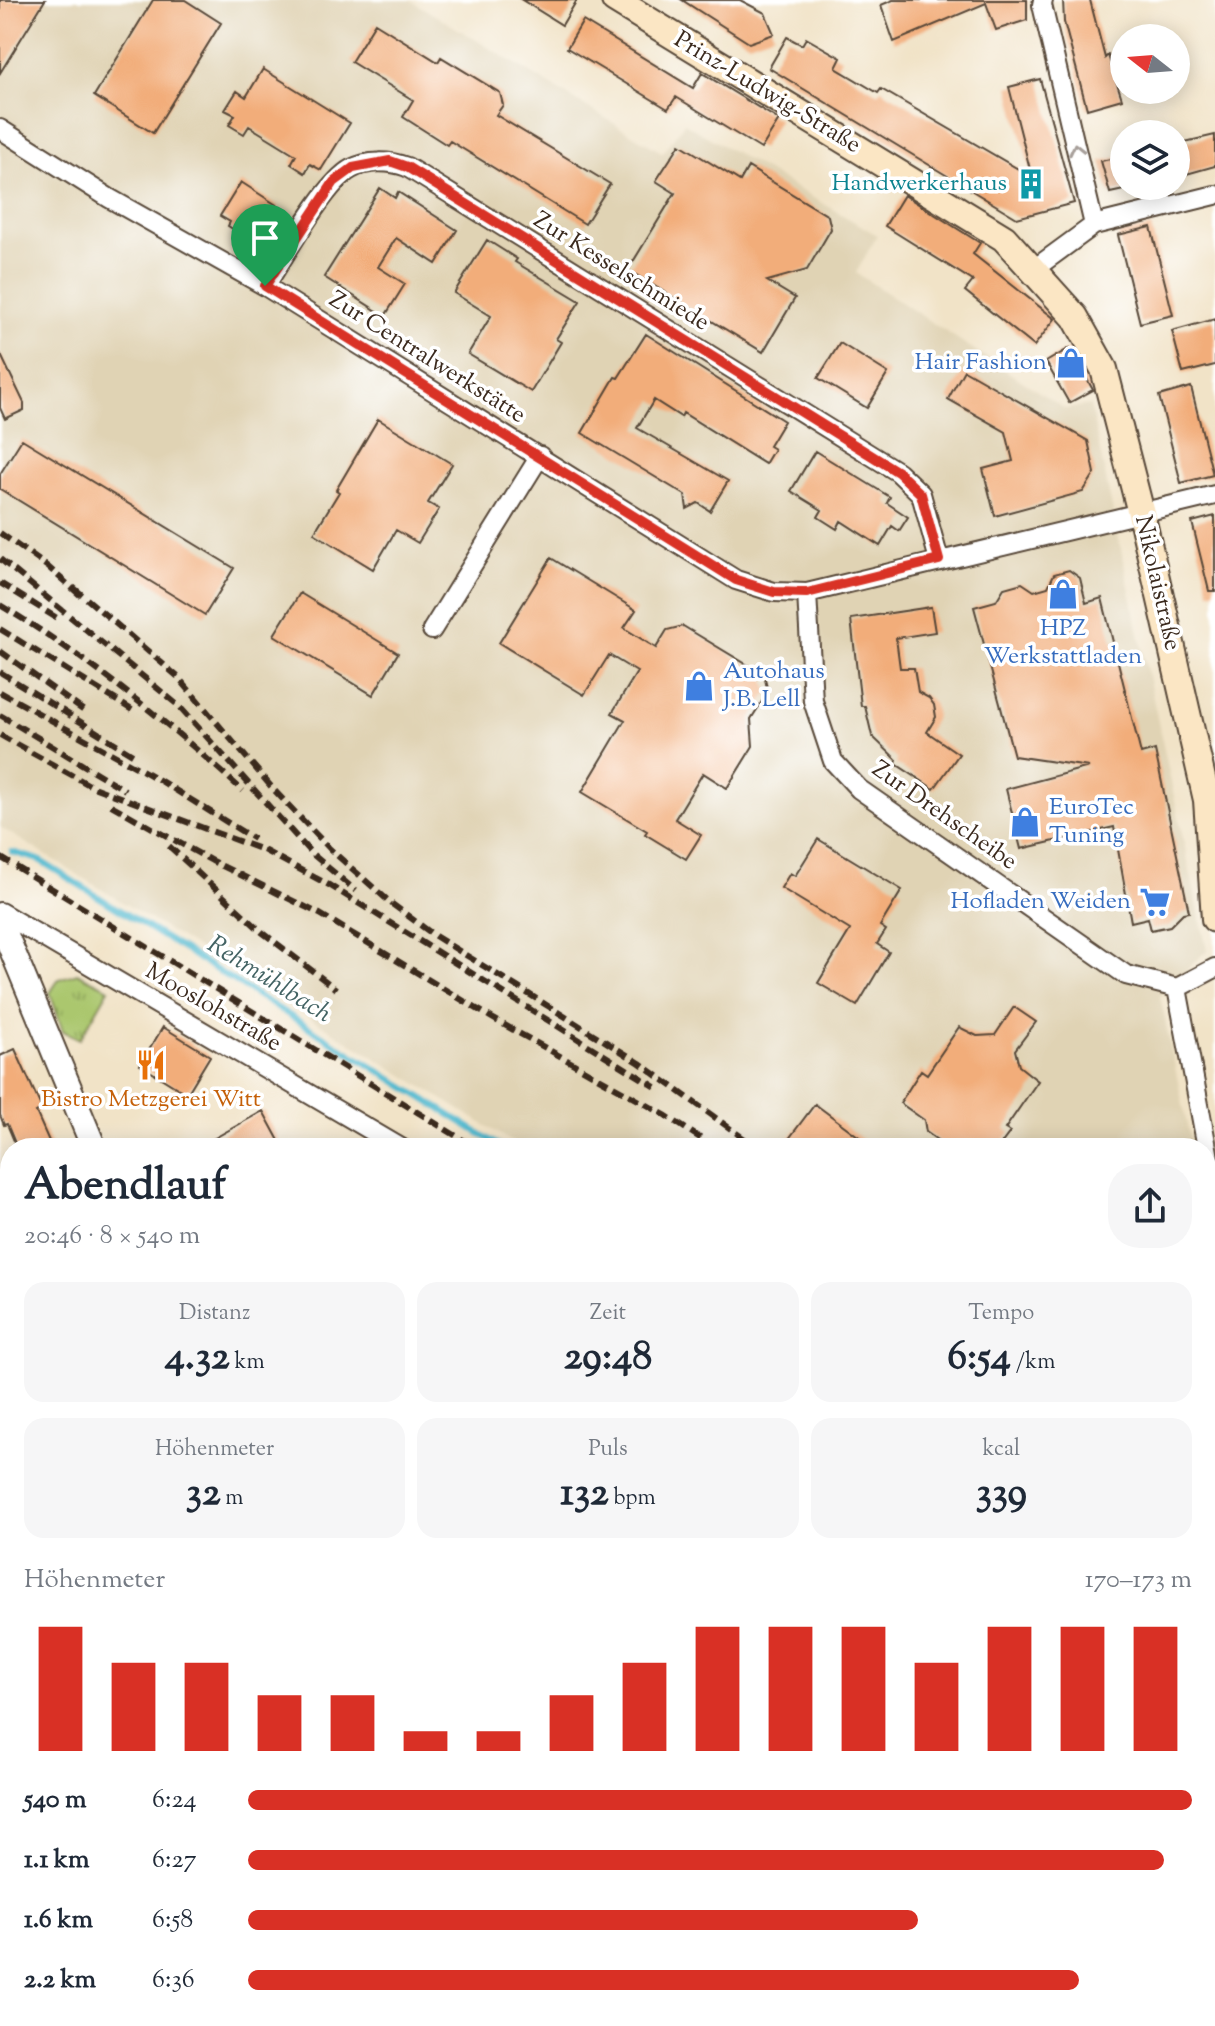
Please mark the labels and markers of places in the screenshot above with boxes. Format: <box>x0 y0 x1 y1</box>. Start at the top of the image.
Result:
place label: Handwerkerhaus <box>832 167 1007 201</box>
building icon: Handwerkerhaus <box>1014 167 1048 201</box>
pin <box>231 204 299 286</box>
place label: Hair Fashion <box>915 346 1047 380</box>
shop icon: Hair Fashion <box>1054 346 1088 380</box>
shop icon: HPZ Werkstattladen <box>1046 577 1080 611</box>
place label: HPZ Werkstattladen <box>984 612 1142 674</box>
place label: Autohaus J.B. Lell <box>721 655 825 717</box>
shop icon: Autohaus J.B. Lell <box>682 669 716 703</box>
place label: EuroTec Tuning <box>1049 791 1134 853</box>
shop icon: EuroTec Tuning <box>1008 805 1042 839</box>
place label: Hofladen Weiden <box>950 885 1131 919</box>
supermarket icon: Hofladen Weiden <box>1138 885 1172 919</box>
restaurant icon: Bistro Metzgerei Witt <box>134 1048 168 1082</box>
place label: Bistro Metzgerei Witt <box>41 1083 261 1117</box>

